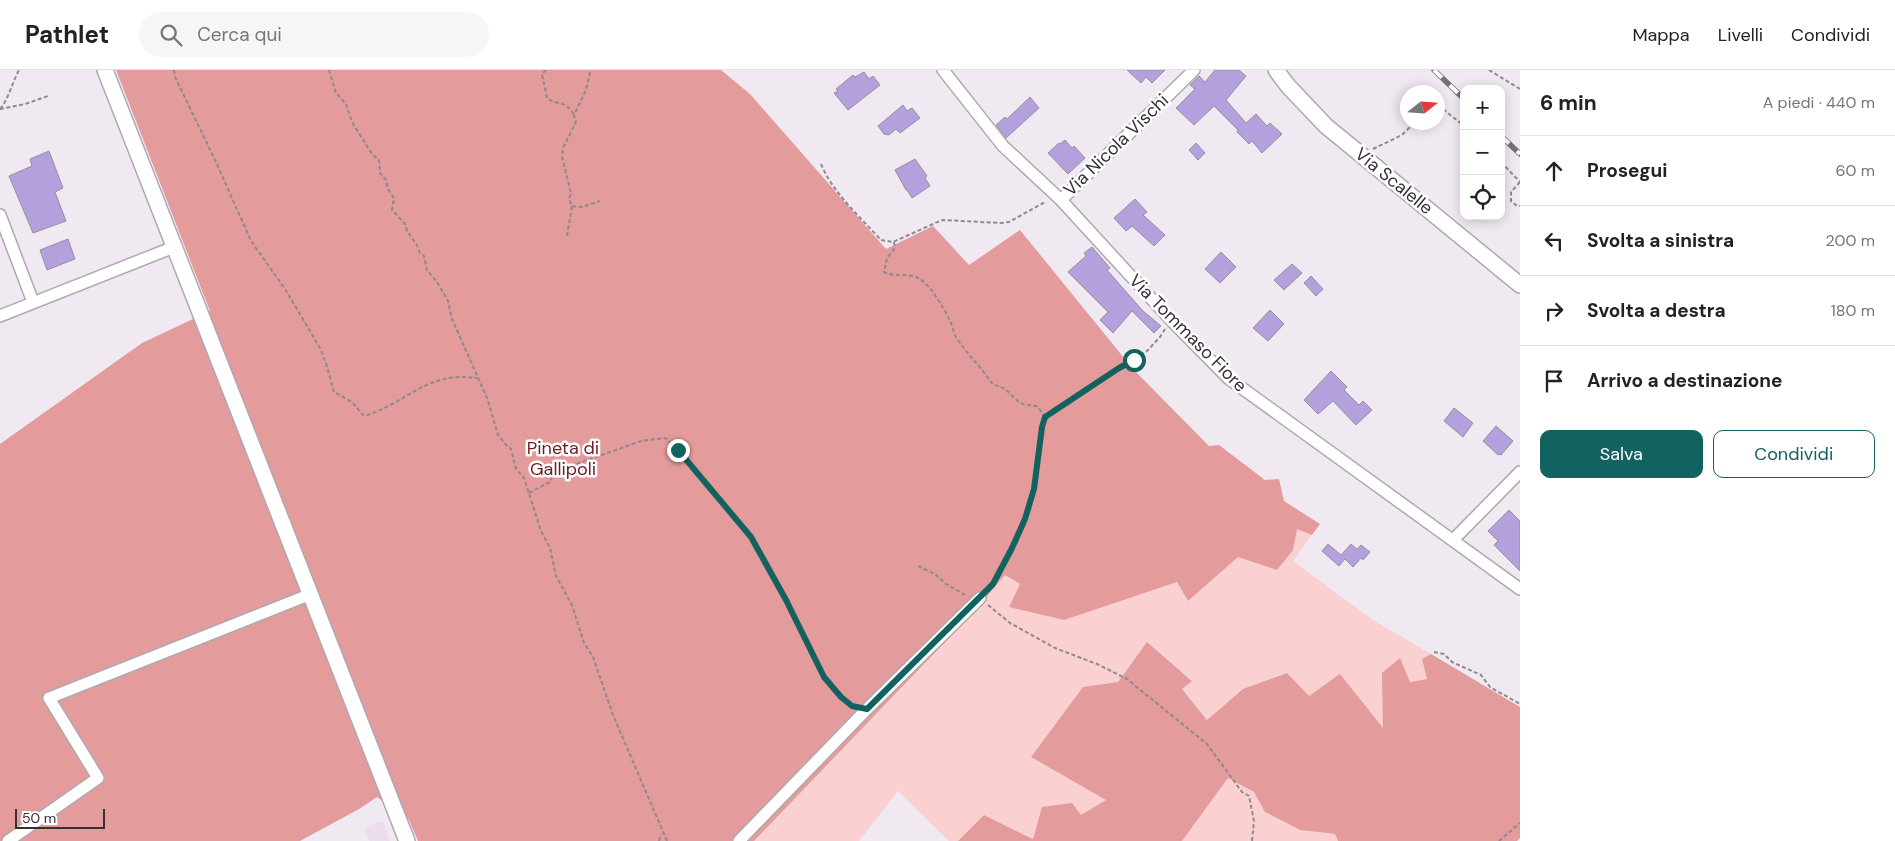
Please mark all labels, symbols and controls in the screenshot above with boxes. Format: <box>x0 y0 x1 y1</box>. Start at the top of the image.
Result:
search box <box>139 12 489 57</box>
text: Pathlet <box>25 19 109 50</box>
icon: search <box>157 21 185 49</box>
text: Cerca qui <box>197 22 282 47</box>
text: Mappa <box>1632 23 1690 47</box>
text: Livelli <box>1718 23 1763 47</box>
text: Condividi <box>1791 23 1870 47</box>
north arrow <box>1400 85 1445 130</box>
map controls <box>1460 85 1505 220</box>
button: + <box>1460 85 1505 130</box>
street label: Via Nicola Vischi <box>1058 89 1174 201</box>
text: 6 min <box>1540 89 1597 117</box>
text: A piedi · 440 m <box>1763 92 1875 113</box>
button: − <box>1460 130 1505 175</box>
street label: Via Scalelle <box>1350 142 1438 220</box>
icon: ahead <box>1540 157 1568 185</box>
text: Prosegui <box>1587 158 1667 183</box>
text: 60 m <box>1835 160 1875 181</box>
button: locate <box>1460 175 1505 220</box>
icon: left <box>1540 227 1568 255</box>
text: Svolta a sinistra <box>1587 228 1734 253</box>
text: 200 m <box>1826 230 1875 251</box>
street label: Via Tommaso Fiore <box>1124 269 1252 397</box>
icon: right <box>1540 297 1568 325</box>
text: Svolta a destra <box>1587 298 1726 323</box>
text: 180 m <box>1831 300 1875 321</box>
route start <box>1123 349 1146 372</box>
icon: arrive <box>1540 367 1568 395</box>
text: Arrivo a destinazione <box>1587 368 1782 393</box>
button: Salva <box>1540 430 1703 478</box>
button: Condividi <box>1713 430 1875 478</box>
park label: Pineta di Gallipoli <box>527 436 599 481</box>
route end <box>667 439 690 462</box>
scale bar <box>15 806 105 829</box>
text: 50 m <box>22 809 56 827</box>

